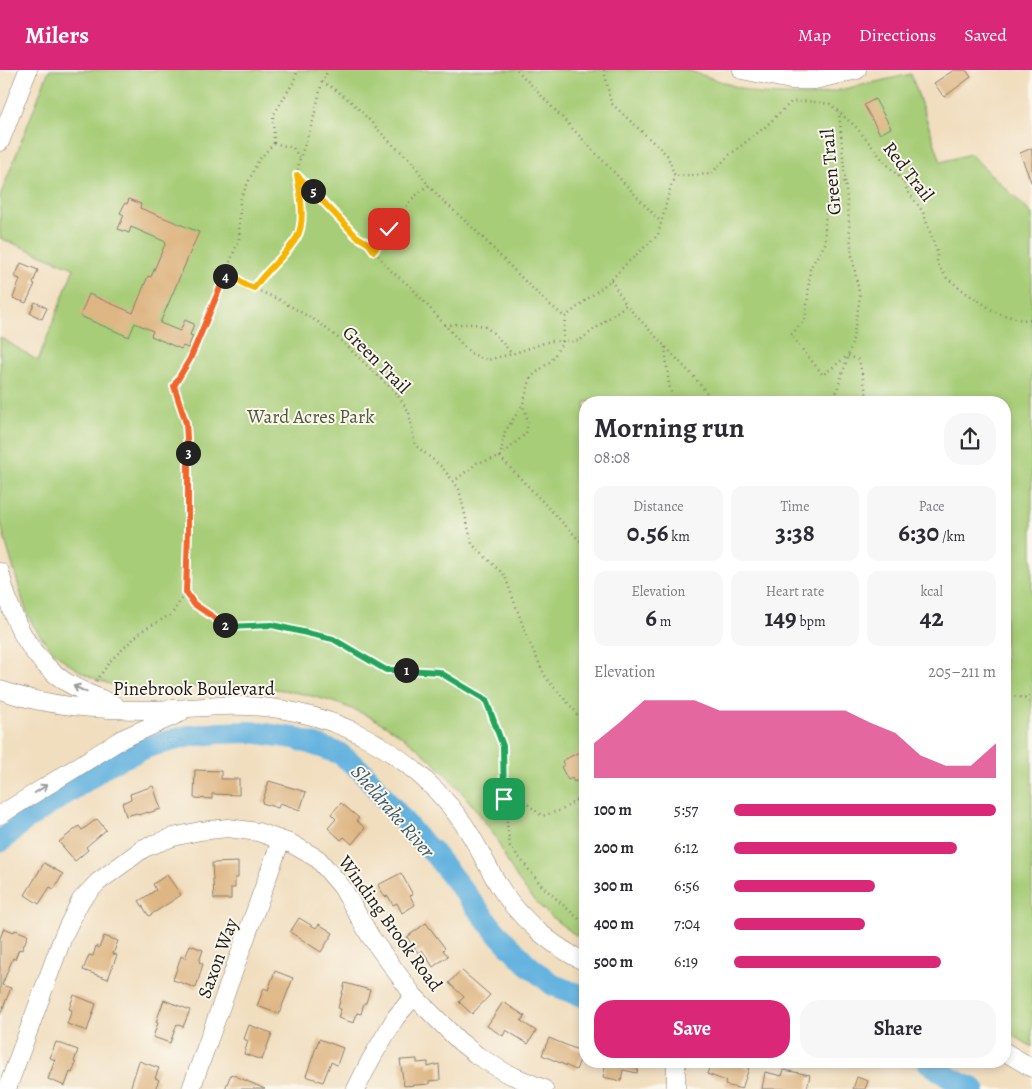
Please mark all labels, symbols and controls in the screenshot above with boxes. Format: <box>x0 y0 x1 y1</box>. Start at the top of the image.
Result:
text: Milers <box>25 19 89 51</box>
text: Map <box>798 23 831 47</box>
text: Directions <box>859 23 936 47</box>
text: Saved <box>964 23 1007 47</box>
street label: Green Trail <box>814 127 848 216</box>
street label: Red Trail <box>877 136 940 207</box>
pin: 5 <box>300 178 326 204</box>
text: 5 <box>311 182 316 201</box>
pin <box>368 208 410 250</box>
icon: check <box>375 215 403 243</box>
pin: 4 <box>212 264 238 288</box>
text: 4 <box>222 267 229 286</box>
street label: Green Trail <box>337 320 416 400</box>
park label: Ward Acres Park <box>246 404 375 430</box>
text: Morning run <box>594 409 744 447</box>
button: share <box>944 413 996 465</box>
pin: 3 <box>176 440 200 466</box>
text: 3 <box>185 444 192 463</box>
text: 08:08 <box>594 447 630 469</box>
text: Distance <box>633 497 683 516</box>
text: Time <box>780 497 810 516</box>
text: Pace <box>919 497 945 516</box>
text: 0.56 <box>627 516 669 550</box>
text: 3:38 <box>775 516 815 550</box>
text: 6:30 <box>898 516 939 550</box>
text: km <box>669 527 690 546</box>
text: /km <box>939 527 965 546</box>
text: Elevation <box>631 582 685 601</box>
text: Heart rate <box>766 582 824 601</box>
text: kcal <box>920 582 943 601</box>
text: 6 <box>645 601 657 635</box>
text: 149 <box>764 601 797 635</box>
text: 42 <box>920 601 944 635</box>
pin: 2 <box>212 612 238 638</box>
text: m <box>657 612 671 631</box>
text: bpm <box>797 612 826 631</box>
text: 2 <box>222 616 229 635</box>
pin: 1 <box>394 658 418 682</box>
text: 1 <box>404 661 409 680</box>
text: Elevation <box>594 661 655 683</box>
text: 205–211 m <box>928 661 996 683</box>
street label: Pinebrook Boulevard <box>113 676 276 702</box>
one-way arrow <box>73 684 88 693</box>
water label: Sheldrake River <box>345 759 441 864</box>
pin <box>483 778 525 820</box>
one-way arrow <box>34 784 48 794</box>
icon: arrive <box>490 785 518 813</box>
text: 100 m <box>594 799 632 821</box>
text: 5:57 <box>674 799 698 821</box>
text: 200 m <box>594 837 634 859</box>
text: 6:12 <box>674 837 698 859</box>
street label: Winding Brook Road <box>332 850 449 997</box>
text: 300 m <box>594 875 633 897</box>
text: 6:56 <box>674 875 699 897</box>
text: 400 m <box>594 913 634 935</box>
text: 7:04 <box>674 913 700 935</box>
street label: Saxon Way <box>191 914 245 1002</box>
text: 500 m <box>594 951 633 973</box>
text: 6:19 <box>674 951 698 973</box>
button: Save <box>594 1000 790 1058</box>
button: Share <box>800 1000 996 1058</box>

